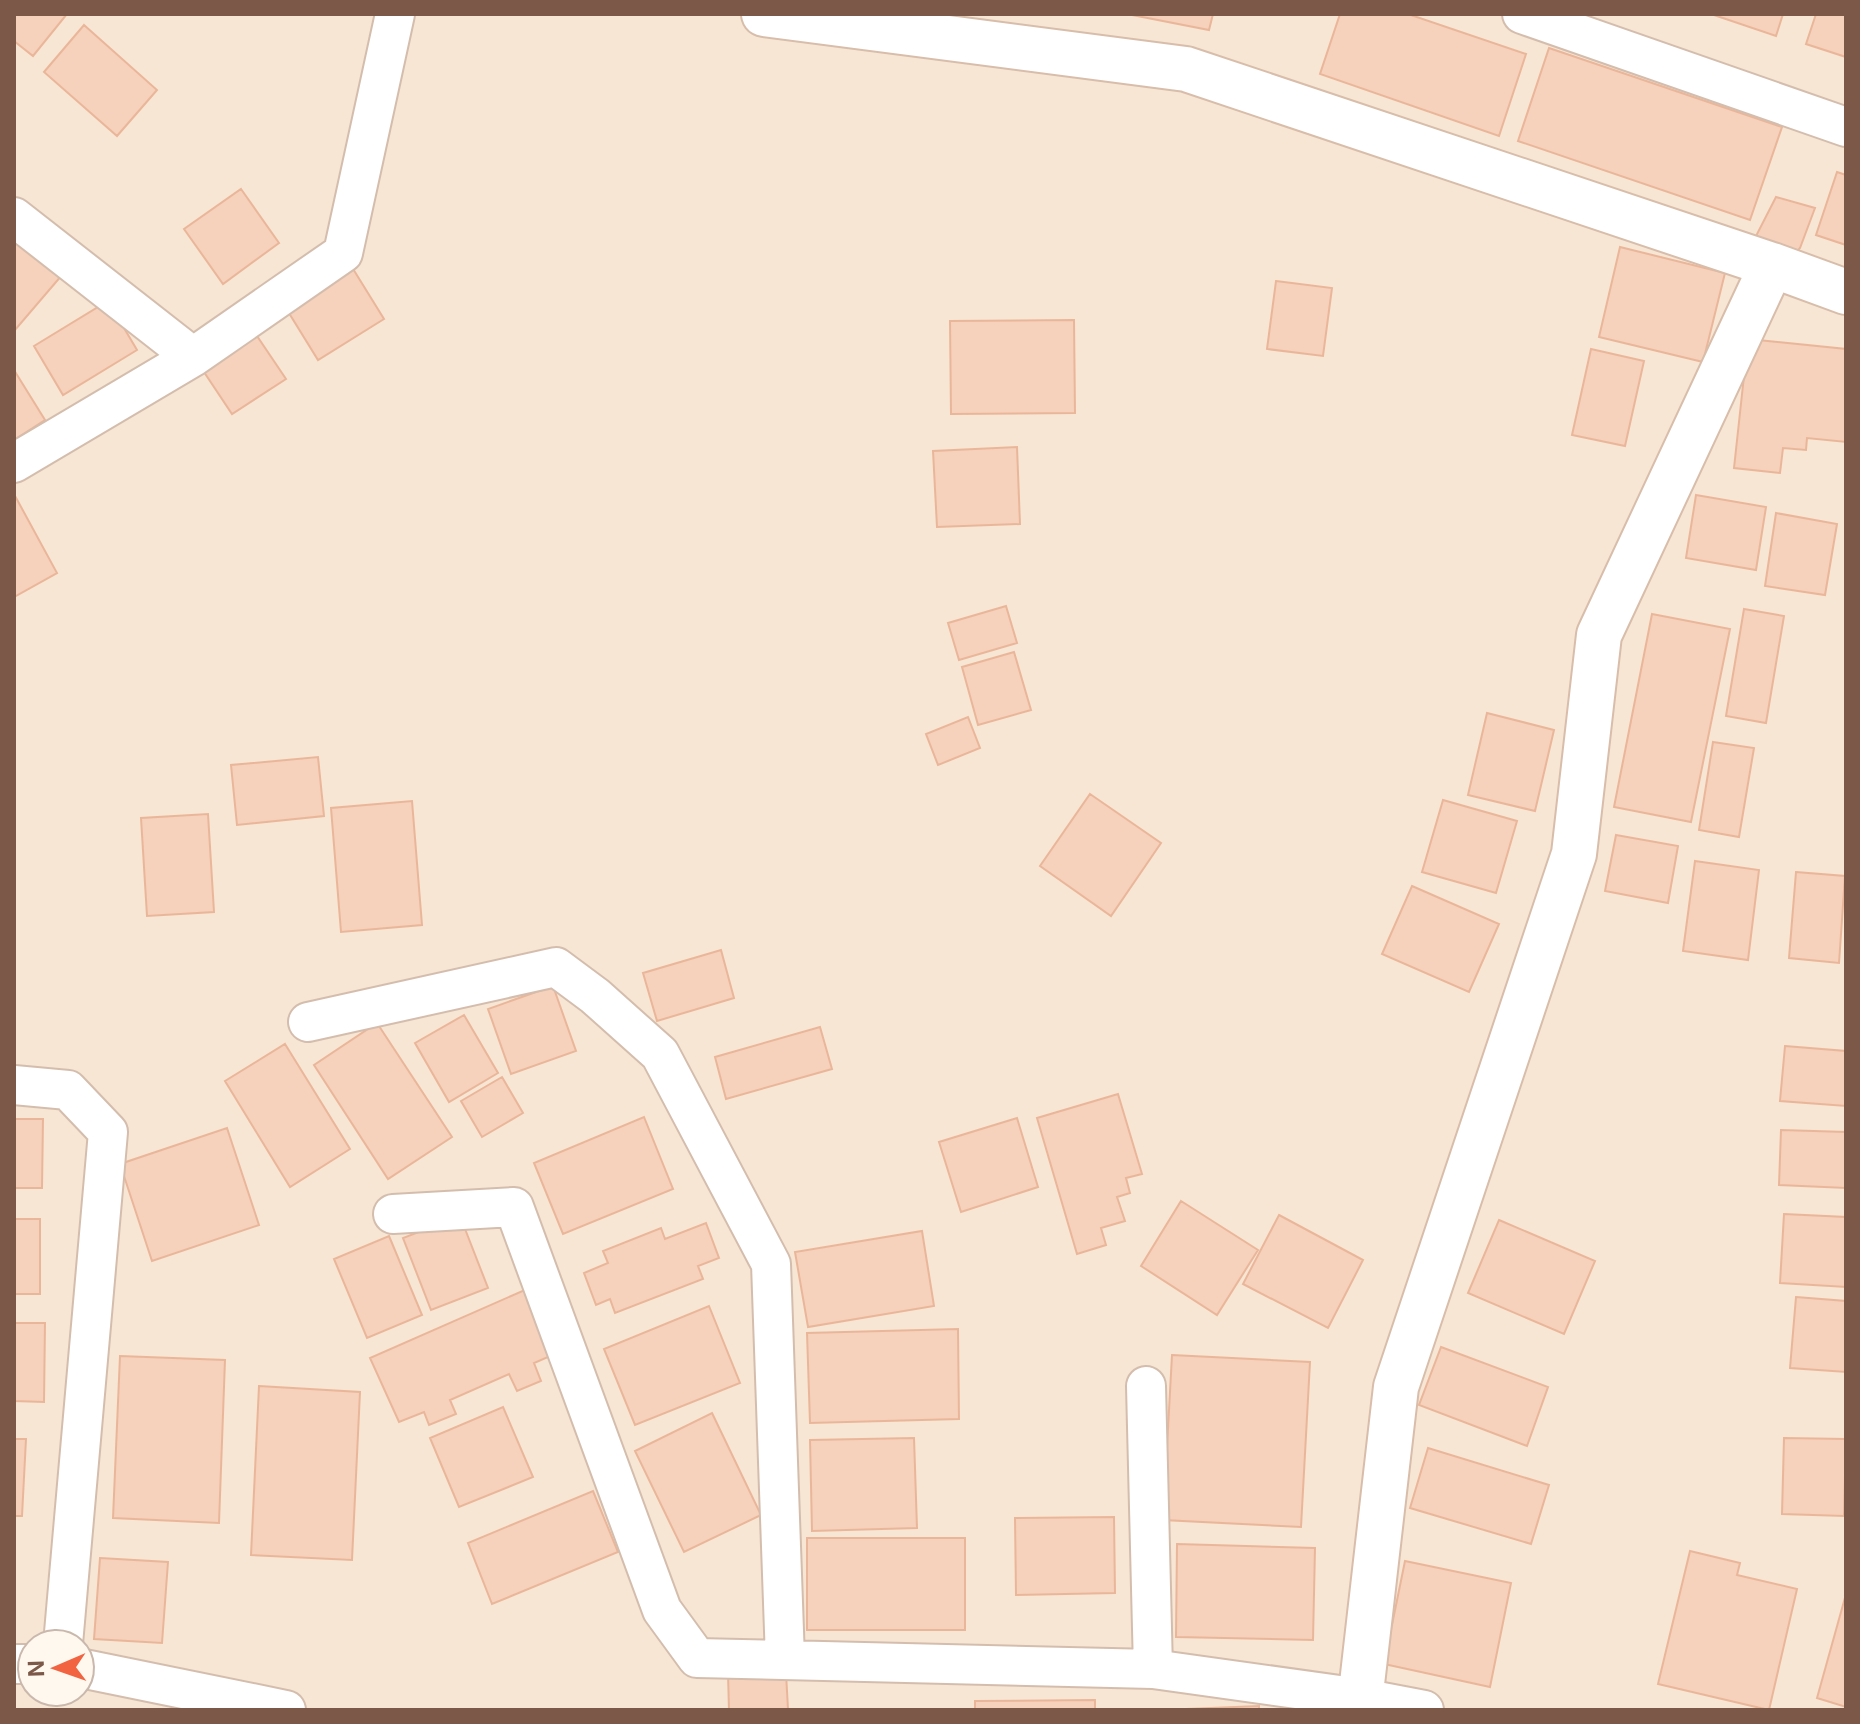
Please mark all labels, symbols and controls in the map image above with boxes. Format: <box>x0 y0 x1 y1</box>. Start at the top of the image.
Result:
north arrow <box>16 1628 96 1708</box>
text: N <box>23 1660 49 1678</box>

